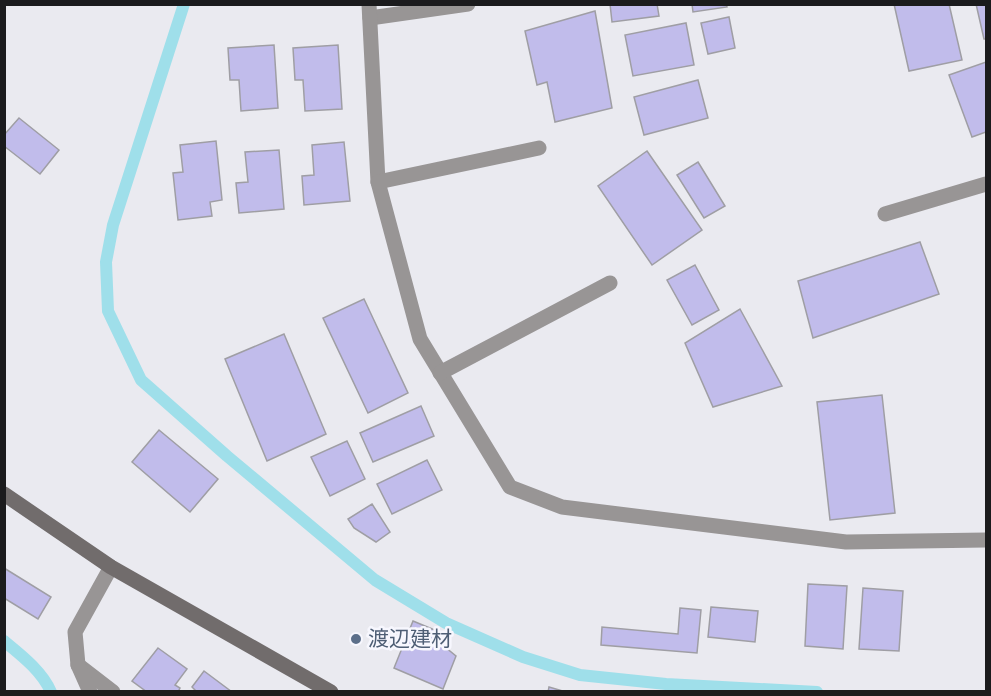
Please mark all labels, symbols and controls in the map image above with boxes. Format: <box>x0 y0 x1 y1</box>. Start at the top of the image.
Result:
place label: 渡辺建材 <box>368 626 452 650</box>
marker: 渡辺建材 <box>349 632 363 646</box>

